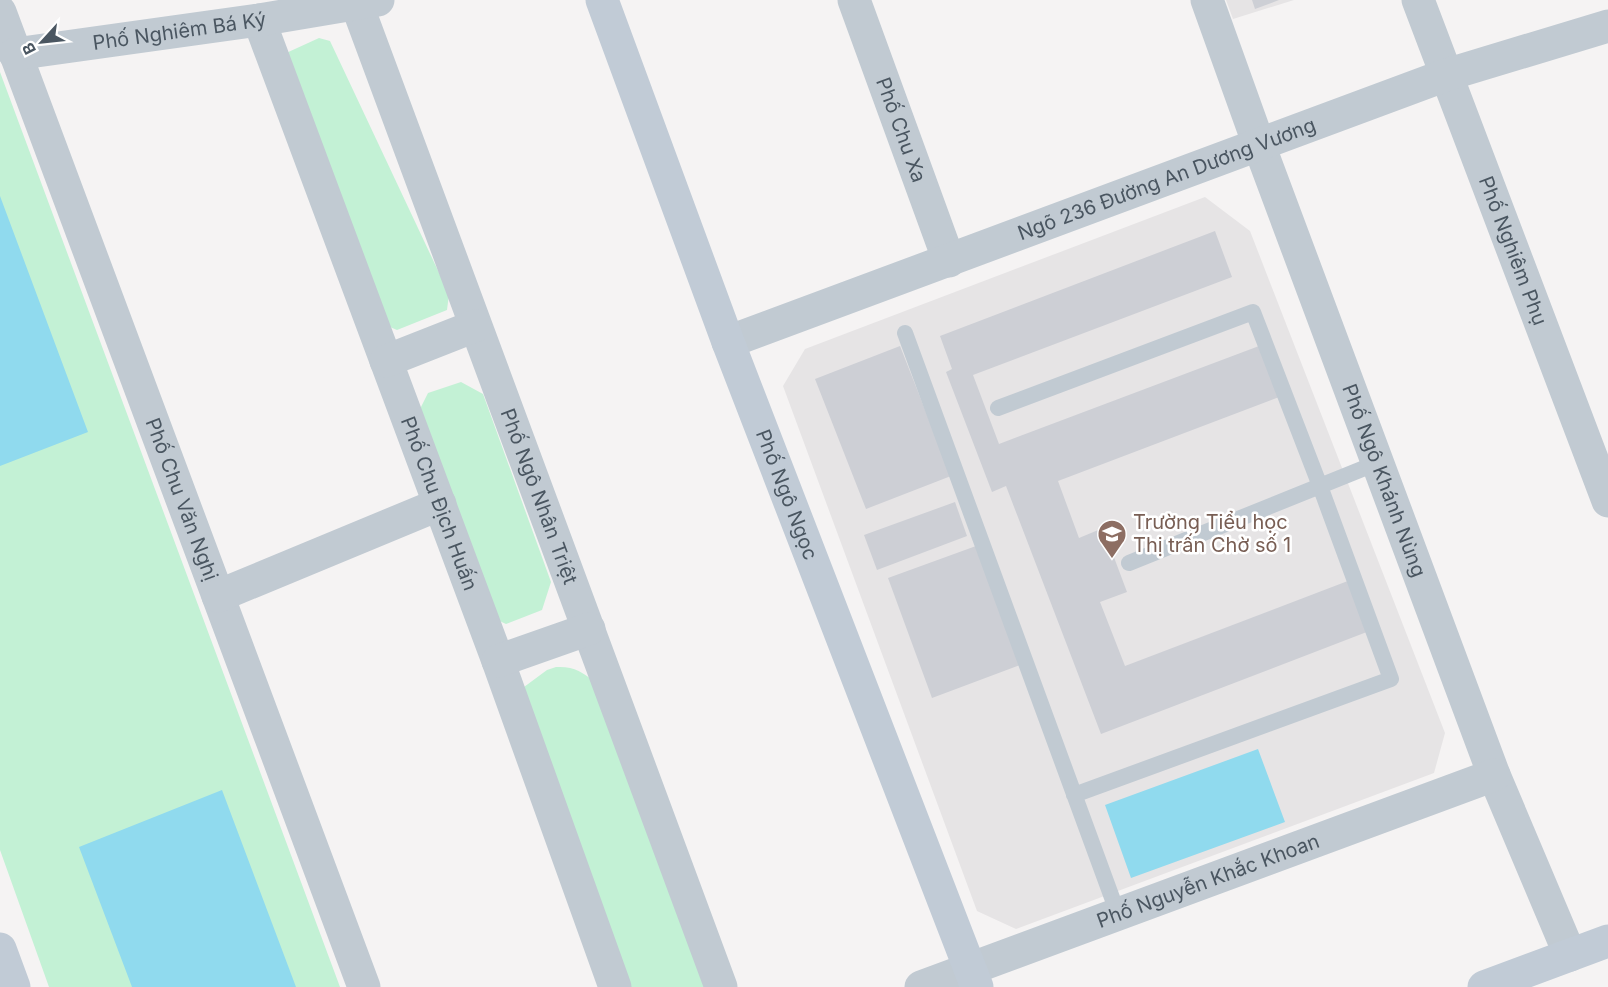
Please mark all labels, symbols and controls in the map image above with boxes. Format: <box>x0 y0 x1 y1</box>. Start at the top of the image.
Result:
street label: Phố Nghiêm Bá Ký <box>91 7 268 55</box>
north arrow <box>12 12 72 72</box>
text: B <box>17 40 40 58</box>
street label: Phố Chu Xa <box>871 74 931 185</box>
street label: Ngõ 236 Đường An Dương Vương <box>1014 113 1319 245</box>
street label: Phố Nghiêm Phụ <box>1474 173 1552 328</box>
street label: Phố Ngô Khánh Nùng <box>1337 381 1431 580</box>
street label: Phố Ngô Nhân Triệt <box>496 405 583 588</box>
street label: Phố Chu Địch Huấn <box>396 413 483 594</box>
street label: Phố Chu Văn Nghị <box>141 415 223 584</box>
street label: Phố Ngô Ngọc <box>751 426 823 563</box>
place label: Trường Tiểu học Thị trấn Chờ số 1 <box>1133 510 1291 557</box>
school or university icon: Trường Tiểu học Thị trấn Chờ số 1 <box>1096 518 1128 560</box>
street label: Phố Nguyễn Khắc Khoan <box>1093 829 1323 933</box>

